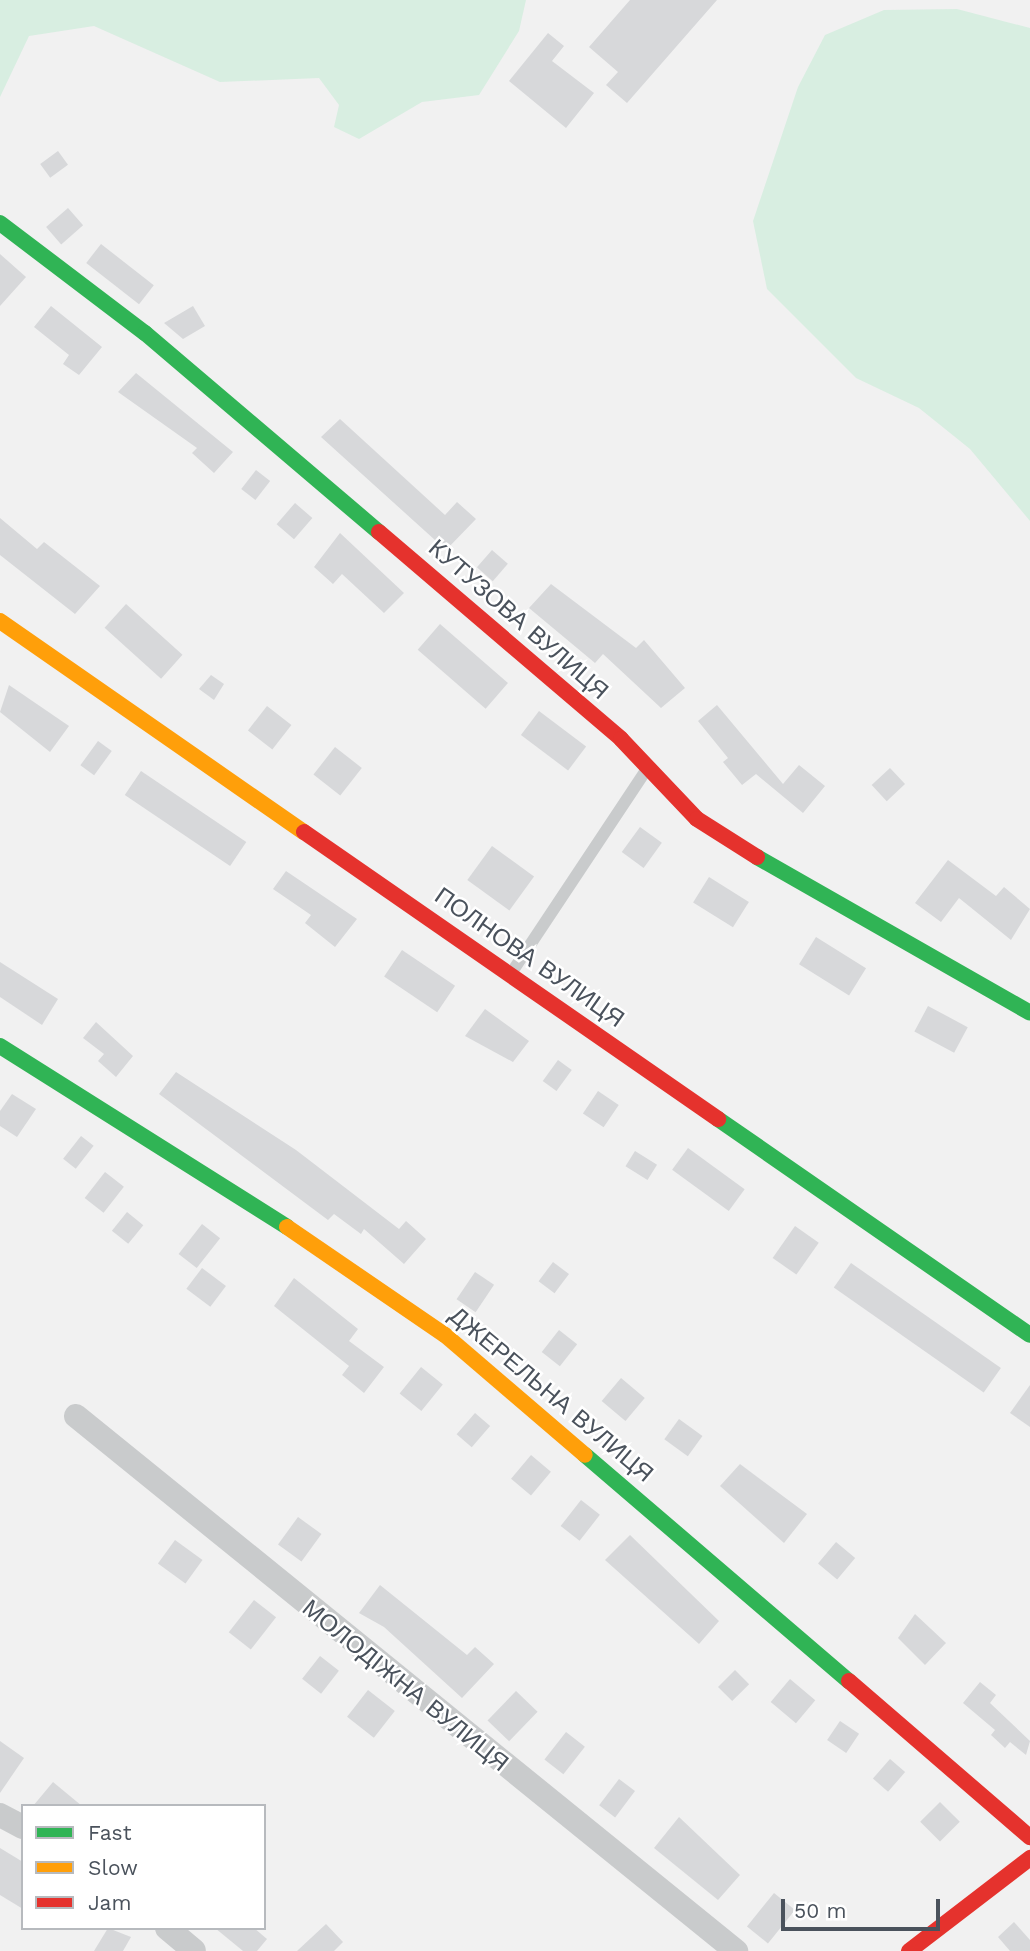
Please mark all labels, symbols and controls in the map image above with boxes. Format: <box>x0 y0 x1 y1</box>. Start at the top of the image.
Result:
street label: КУТУЗОВА ВУЛИЦЯ <box>422 534 614 706</box>
street label: ПОЛНОВА ВУЛИЦЯ <box>429 882 629 1034</box>
street label: ДЖЕРЕЛЬНА ВУЛИЦЯ <box>443 1301 659 1489</box>
street label: МОЛОДІЖНА ВУЛИЦЯ <box>296 1594 514 1778</box>
legend <box>21 1804 266 1930</box>
text: Fast <box>88 1820 132 1845</box>
text: Slow <box>88 1855 138 1880</box>
scale bar <box>785 1884 944 1928</box>
text: Jam <box>88 1890 131 1915</box>
text: 50 m <box>794 1898 846 1923</box>

